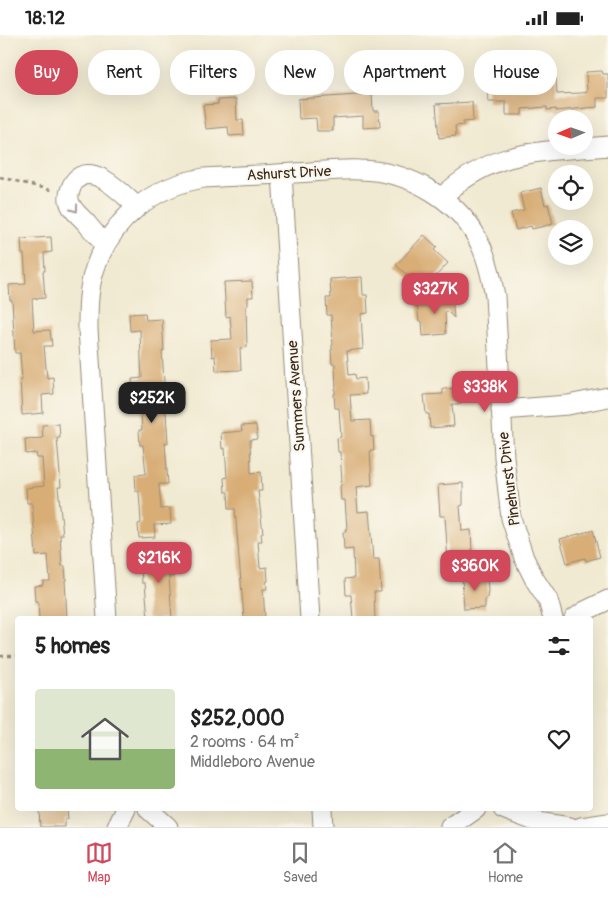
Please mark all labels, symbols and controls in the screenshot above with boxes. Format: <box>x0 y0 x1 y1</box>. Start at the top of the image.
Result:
text: 18:12 <box>25 6 65 30</box>
chip: Buy <box>15 50 78 95</box>
chip: Rent <box>88 50 160 95</box>
chip: Filters <box>170 50 255 95</box>
chip: New <box>265 50 334 95</box>
chip: Apartment <box>344 50 464 95</box>
chip: House <box>474 50 557 95</box>
north arrow <box>548 110 592 155</box>
map controls <box>548 110 593 265</box>
street label: Ashurst Drive <box>246 162 332 185</box>
button: locate <box>548 165 593 210</box>
one-way arrow <box>69 203 78 213</box>
button: layers <box>548 220 593 265</box>
pin: $327K <box>400 273 470 315</box>
text: $327K <box>413 279 457 299</box>
street label: Summers Avenue <box>283 339 310 452</box>
pin: $338K <box>450 371 520 413</box>
text: $338K <box>463 377 507 397</box>
pin: $252K <box>117 381 187 424</box>
text: $252K <box>130 388 174 408</box>
street label: Pinehurst Drive <box>494 430 525 527</box>
pin: $216K <box>124 541 194 584</box>
text: $216K <box>138 548 180 568</box>
pin: $360K <box>440 549 510 592</box>
text: $360K <box>451 556 499 576</box>
icon: filters <box>545 632 573 660</box>
text: 5 homes <box>35 633 110 660</box>
text: $252,000 <box>190 705 285 732</box>
icon: home <box>75 709 135 769</box>
icon: heart <box>545 725 573 753</box>
text: 2 rooms · 64 m² <box>190 732 300 752</box>
text: Middleboro Avenue <box>190 752 315 772</box>
tab: Map <box>85 839 113 886</box>
tab: Saved <box>283 839 318 886</box>
tab: Home <box>488 839 523 886</box>

